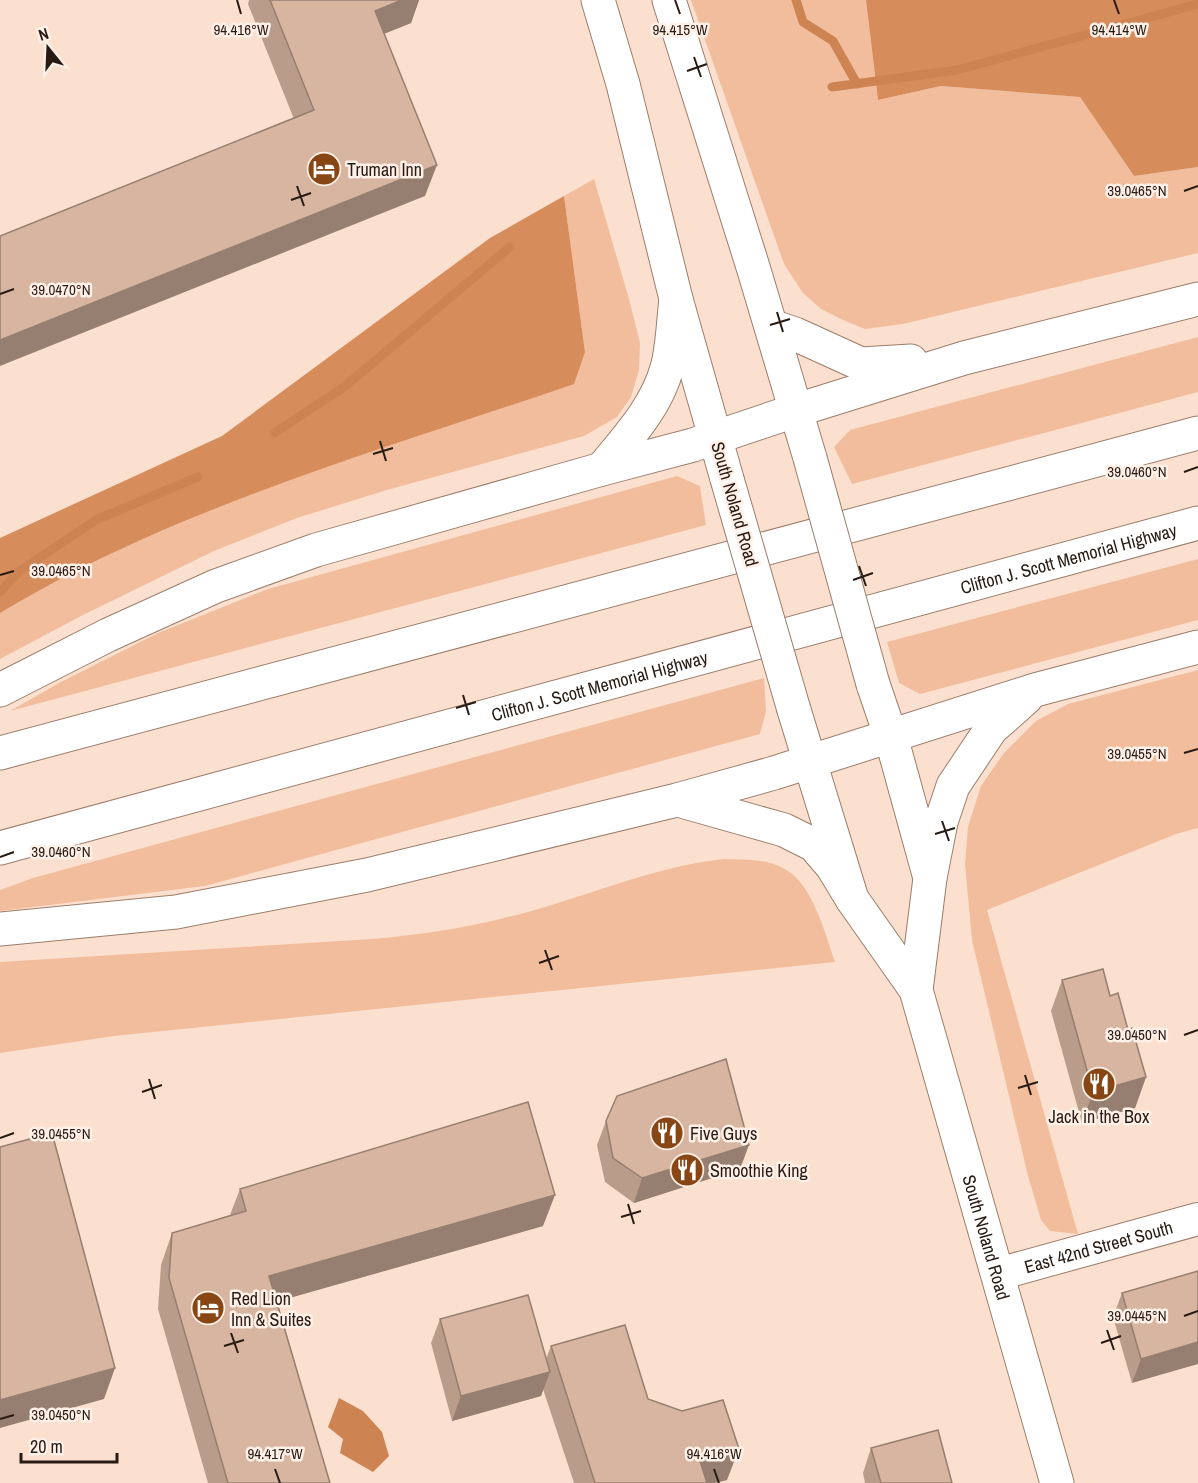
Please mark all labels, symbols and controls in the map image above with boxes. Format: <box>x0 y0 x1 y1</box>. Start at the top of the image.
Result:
north arrow <box>18 18 78 78</box>
text: 94.416°W <box>213 19 269 40</box>
text: 94.415°W <box>652 19 708 40</box>
text: 94.414°W <box>1091 19 1147 40</box>
text: N <box>35 22 51 46</box>
hotel icon: Truman Inn <box>306 151 342 187</box>
place label: Truman Inn <box>347 157 422 182</box>
text: 39.0465°N <box>1107 180 1167 201</box>
text: 39.0470°N <box>31 279 91 300</box>
street label: South Noland Road <box>705 439 765 569</box>
text: 39.0460°N <box>1107 461 1167 482</box>
street label: Clifton J. Scott Memorial Highway <box>957 517 1180 599</box>
text: 39.0465°N <box>31 560 91 581</box>
street label: Clifton J. Scott Memorial Highway <box>488 644 711 727</box>
text: 39.0455°N <box>1107 743 1167 764</box>
text: 39.0460°N <box>31 841 91 862</box>
text: 39.0450°N <box>1107 1024 1167 1045</box>
restaurant icon: Jack in the Box <box>1081 1066 1117 1102</box>
place label: Jack in the Box <box>1049 1104 1150 1129</box>
restaurant icon: Five Guys <box>649 1115 685 1151</box>
place label: Five Guys <box>690 1121 757 1146</box>
text: 39.0455°N <box>31 1123 91 1144</box>
restaurant icon: Smoothie King <box>669 1152 705 1188</box>
place label: Smoothie King <box>710 1158 808 1183</box>
street label: South Noland Road <box>957 1172 1016 1303</box>
street label: East 42nd Street South <box>1021 1214 1175 1279</box>
place label: Red Lion Inn & Suites <box>231 1286 311 1332</box>
hotel icon: Red Lion Inn & Suites <box>190 1290 226 1326</box>
text: 39.0445°N <box>1107 1305 1167 1326</box>
text: 39.0450°N <box>31 1404 91 1425</box>
scale bar <box>21 1426 117 1464</box>
text: 20 m <box>30 1434 63 1459</box>
text: 94.417°W <box>247 1443 303 1464</box>
text: 94.416°W <box>686 1443 742 1464</box>

